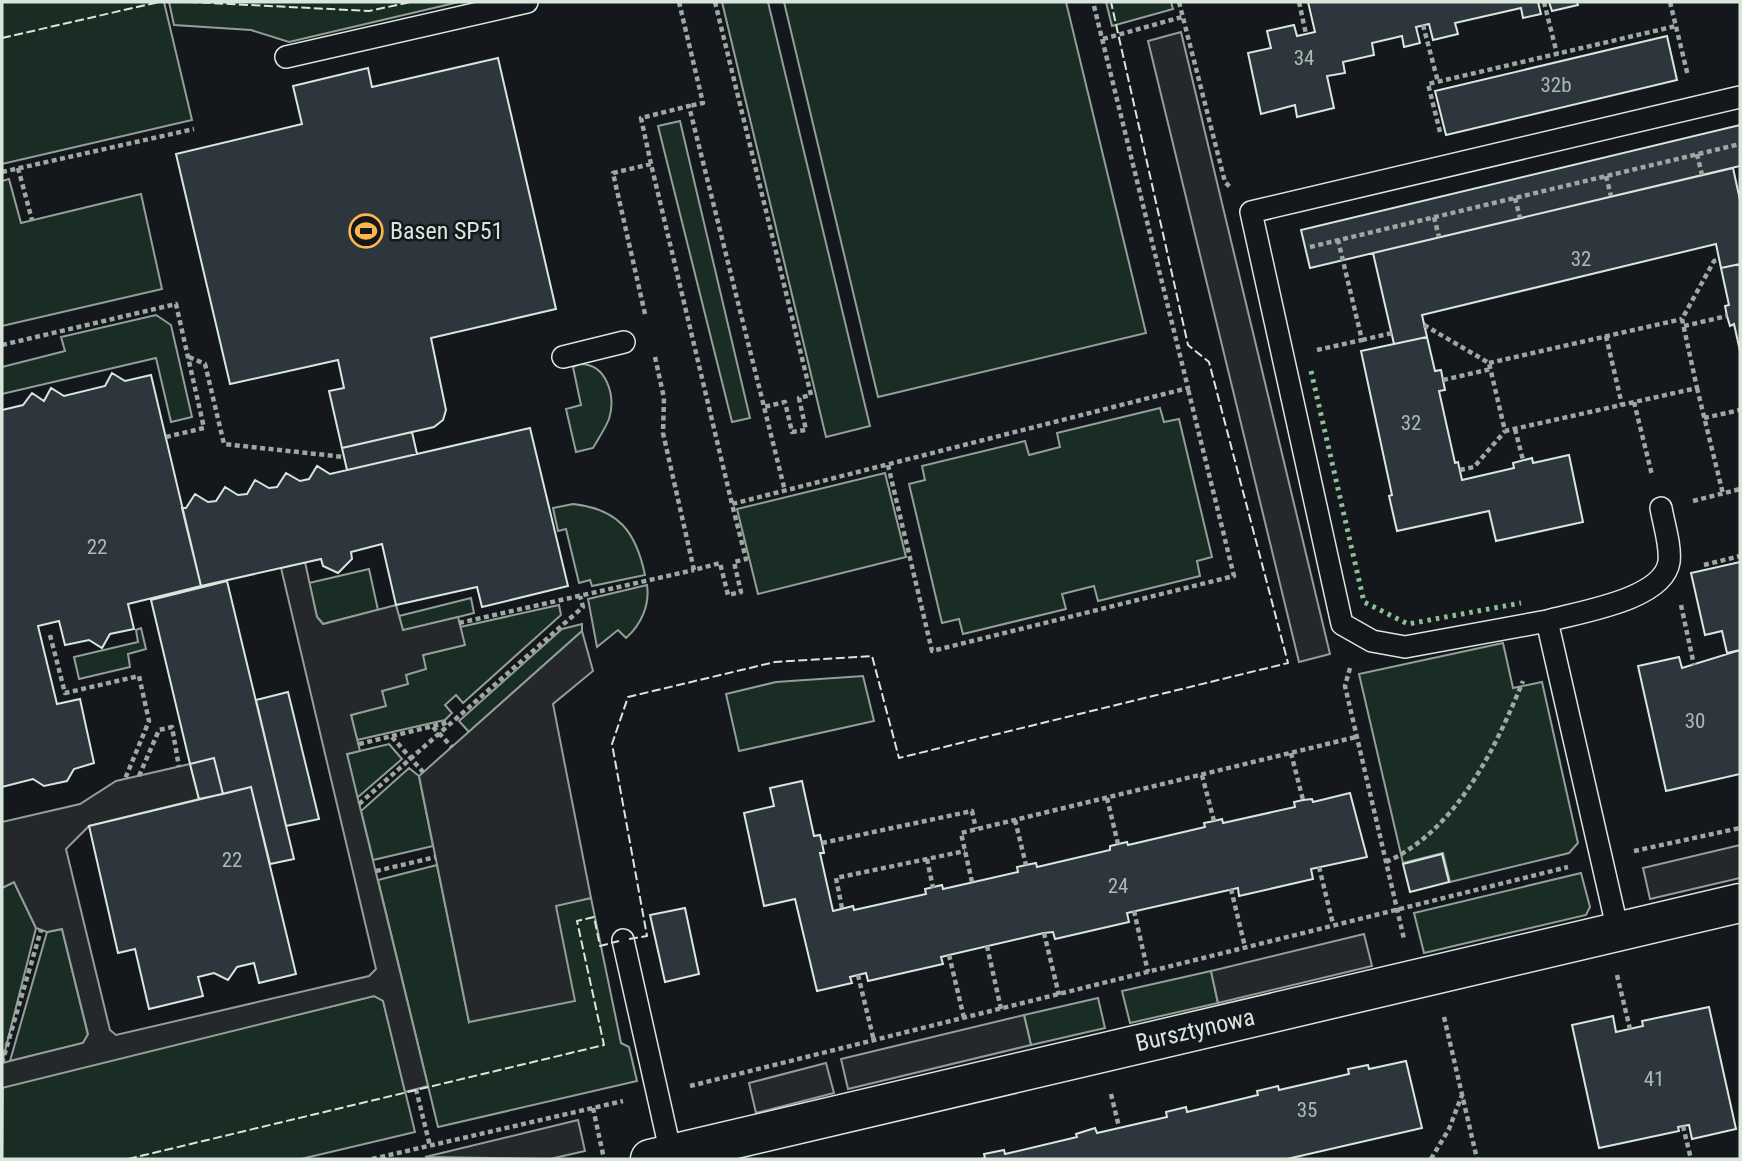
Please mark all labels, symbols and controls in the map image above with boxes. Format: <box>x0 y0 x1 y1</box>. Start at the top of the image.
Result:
house number: 34 <box>1294 46 1314 70</box>
house number: 32b <box>1540 73 1572 97</box>
sports icon: Basen SP51 <box>347 212 385 250</box>
place label: Basen SP51 <box>390 217 503 245</box>
house number: 32 <box>1571 247 1591 271</box>
house number: 32 <box>1401 411 1421 435</box>
house number: 22 <box>87 535 107 559</box>
house number: 30 <box>1685 709 1705 733</box>
house number: 22 <box>222 848 242 872</box>
house number: 24 <box>1108 874 1128 898</box>
street label: Bursztynowa <box>1133 1003 1257 1057</box>
house number: 41 <box>1644 1067 1664 1091</box>
house number: 35 <box>1297 1098 1317 1122</box>

